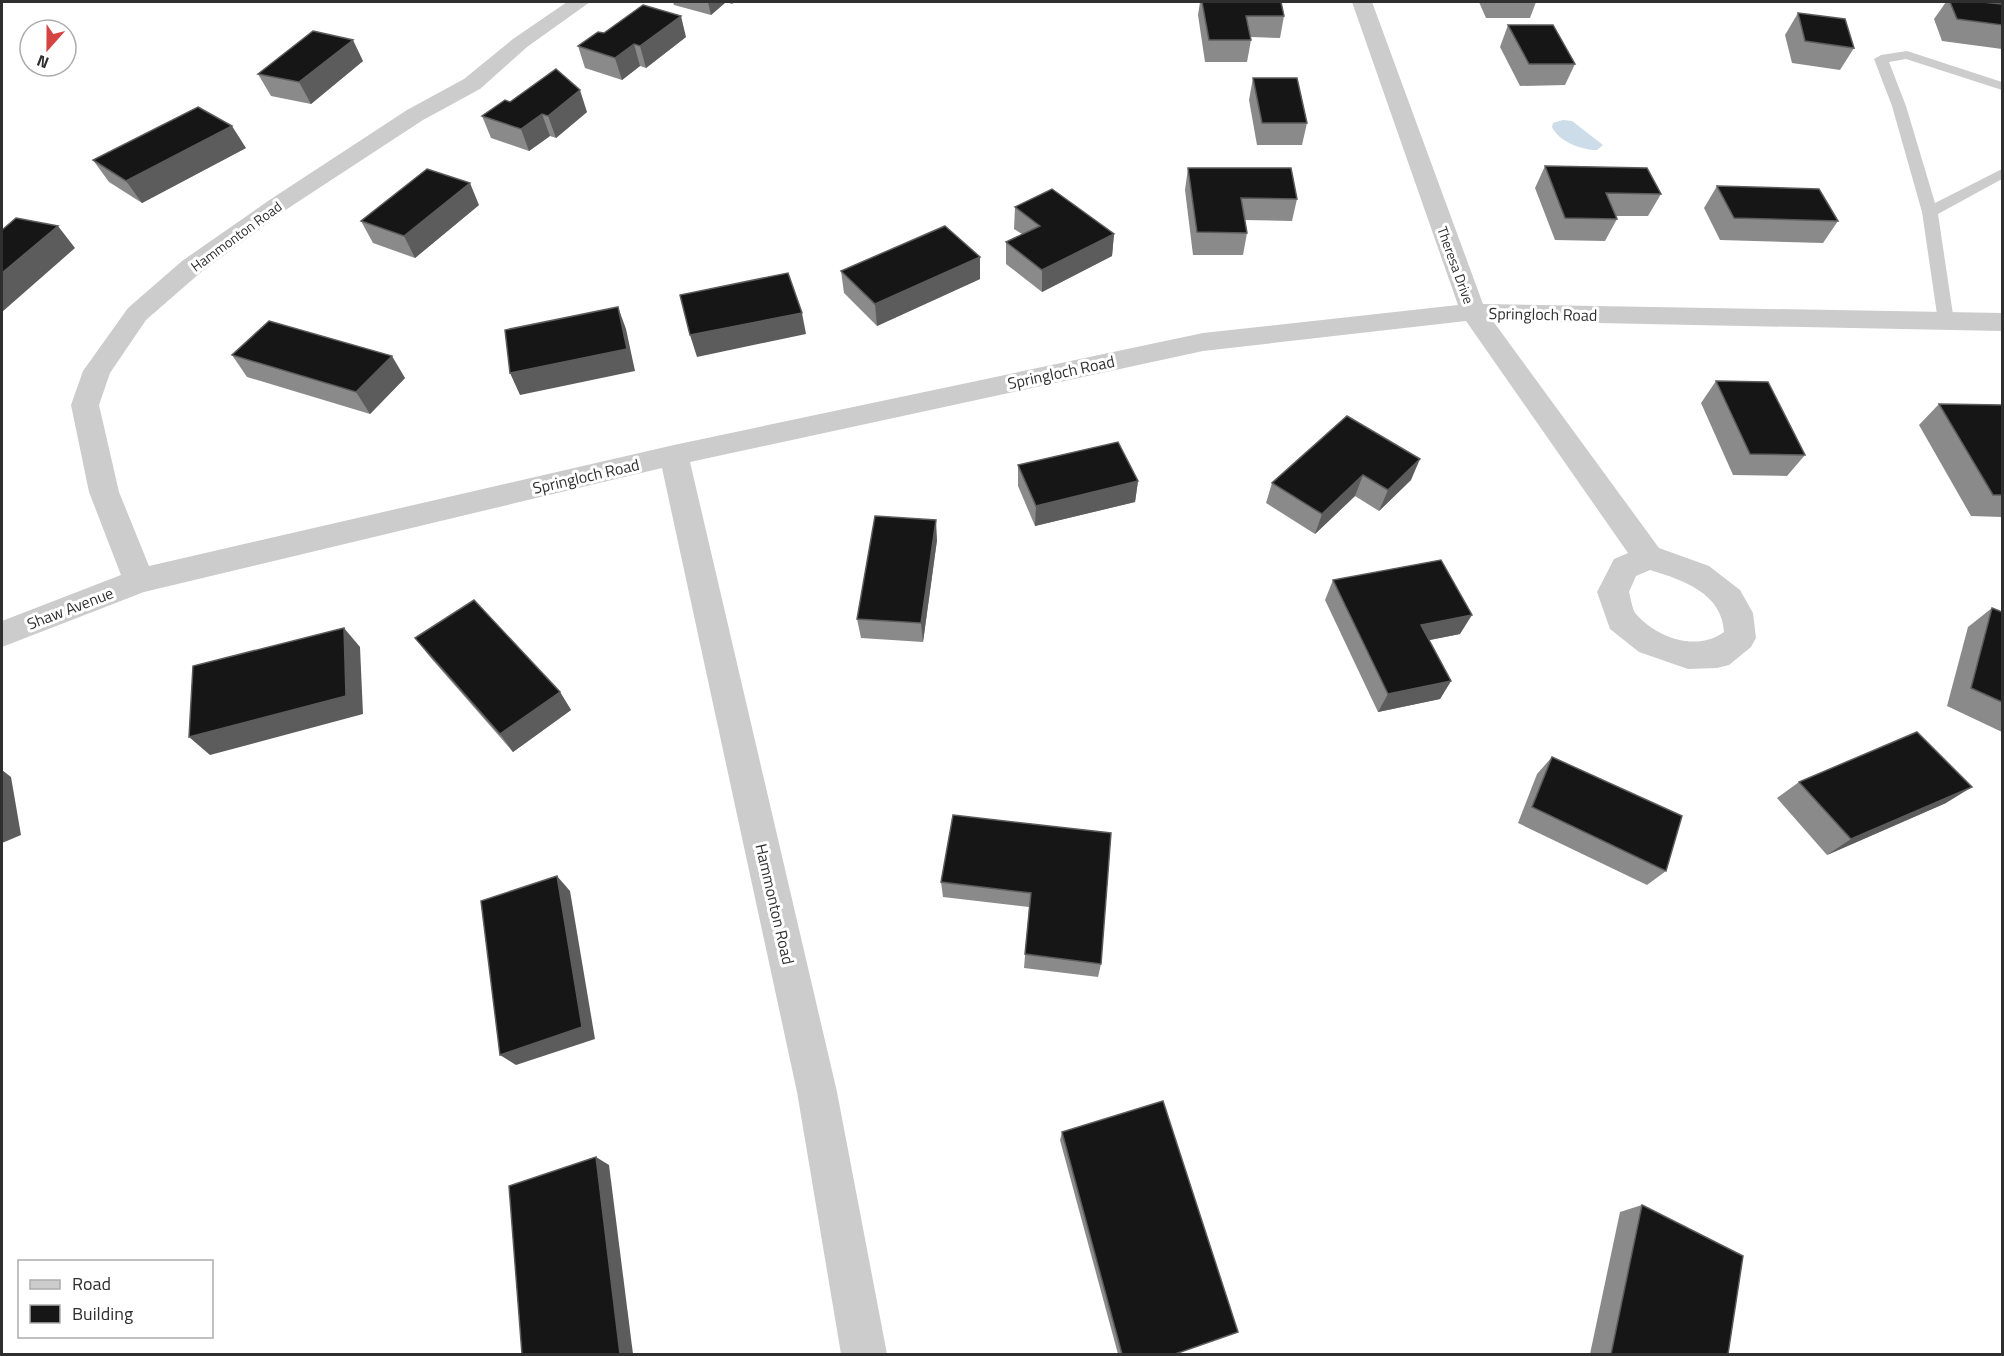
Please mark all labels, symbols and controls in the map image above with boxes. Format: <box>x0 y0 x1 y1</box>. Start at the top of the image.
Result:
north arrow <box>18 18 78 78</box>
text: N <box>33 49 52 75</box>
street label: Hammonton Road <box>186 196 286 276</box>
street label: Theresa Drive <box>1432 223 1480 307</box>
street label: Springloch Road <box>1488 301 1598 327</box>
street label: Springloch Road <box>1005 349 1117 395</box>
street label: Springloch Road <box>530 452 642 500</box>
street label: Shaw Avenue <box>23 580 117 636</box>
street label: Hammonton Road <box>749 841 801 967</box>
legend <box>18 1260 213 1338</box>
text: Road <box>72 1270 111 1297</box>
text: Building <box>72 1300 133 1327</box>

